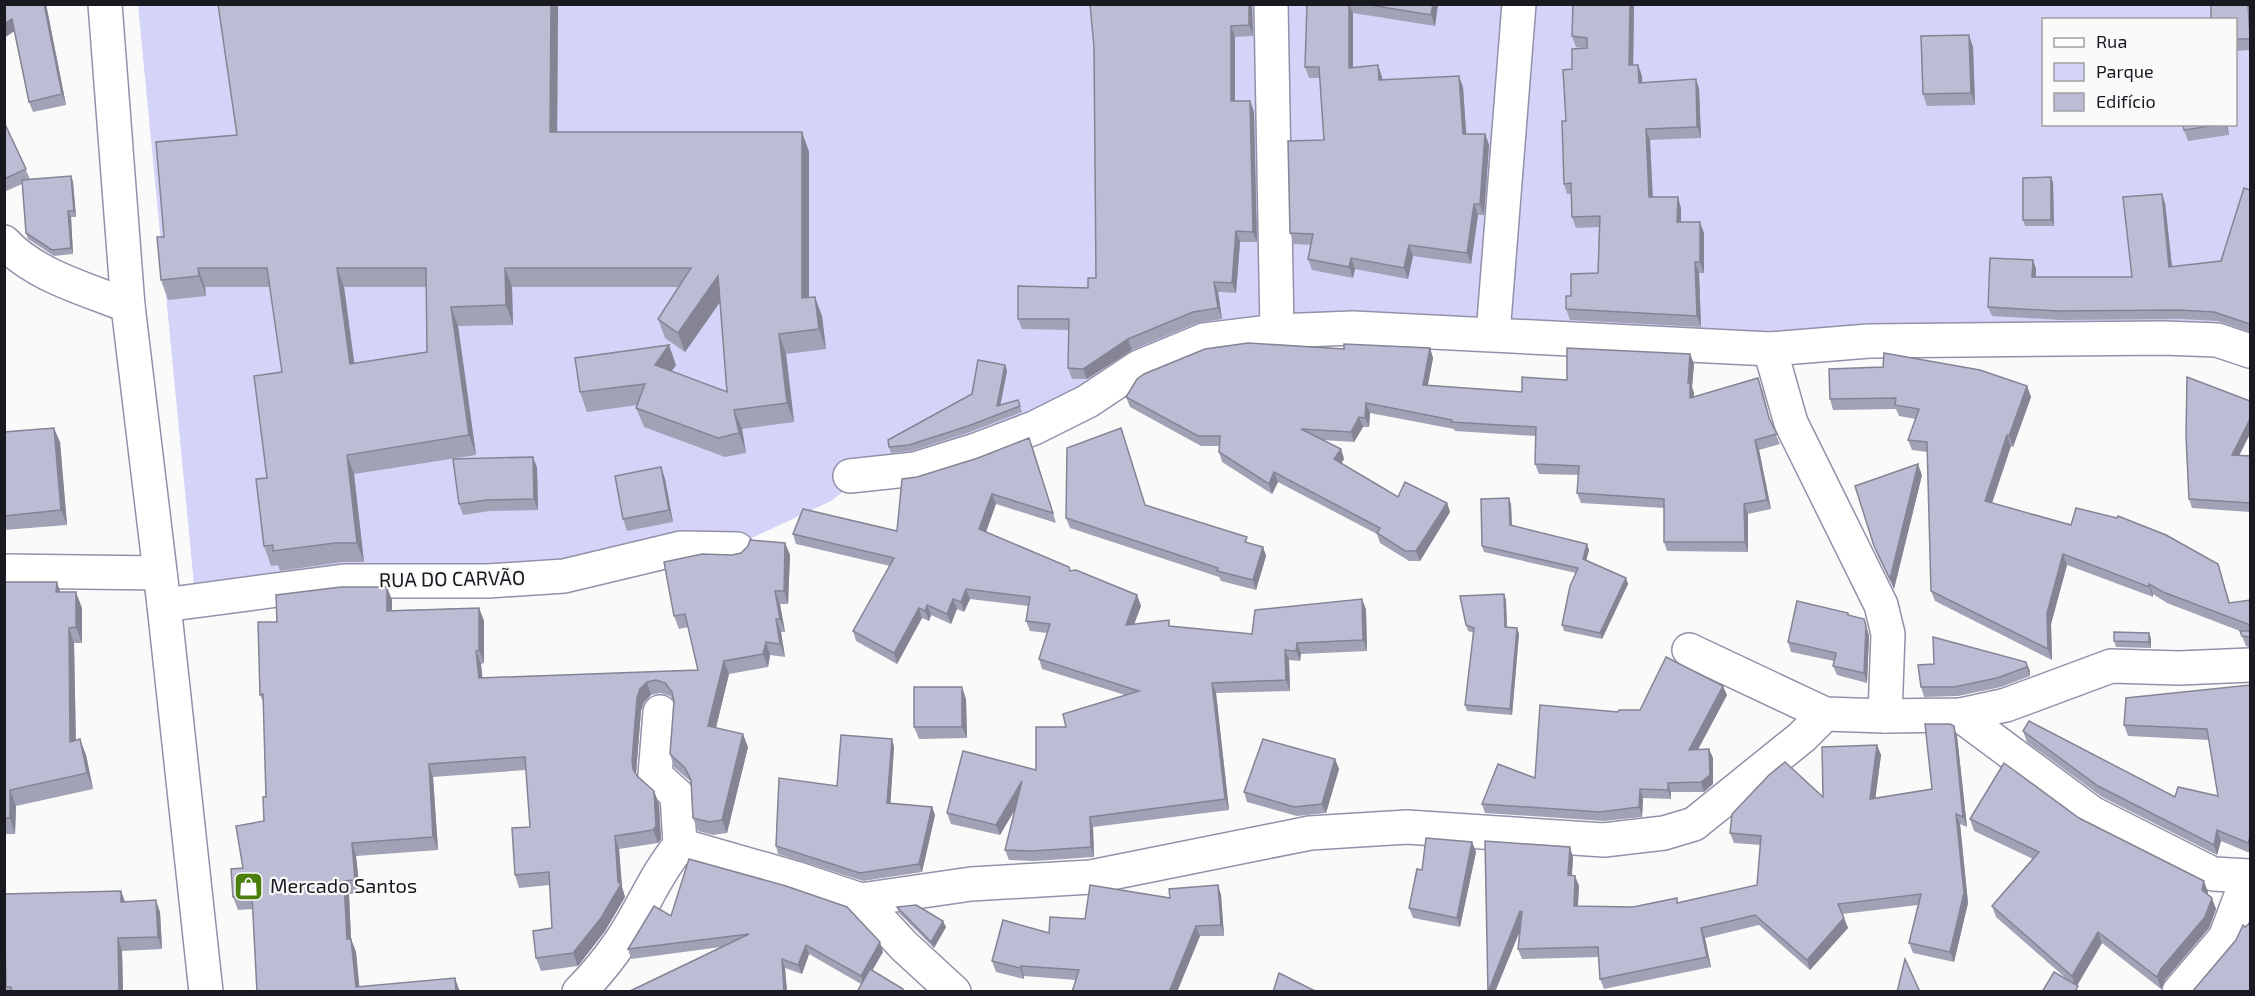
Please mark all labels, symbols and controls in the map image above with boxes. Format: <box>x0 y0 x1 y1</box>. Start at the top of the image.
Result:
legend <box>2042 18 2237 126</box>
text: Rua <box>2096 30 2127 52</box>
text: Parque <box>2096 60 2154 82</box>
text: Edifício <box>2096 90 2156 112</box>
street label: RUA DO CARVÃO <box>379 565 525 591</box>
shop icon: Mercado Santos <box>233 870 265 902</box>
place label: Mercado Santos <box>270 873 417 897</box>

